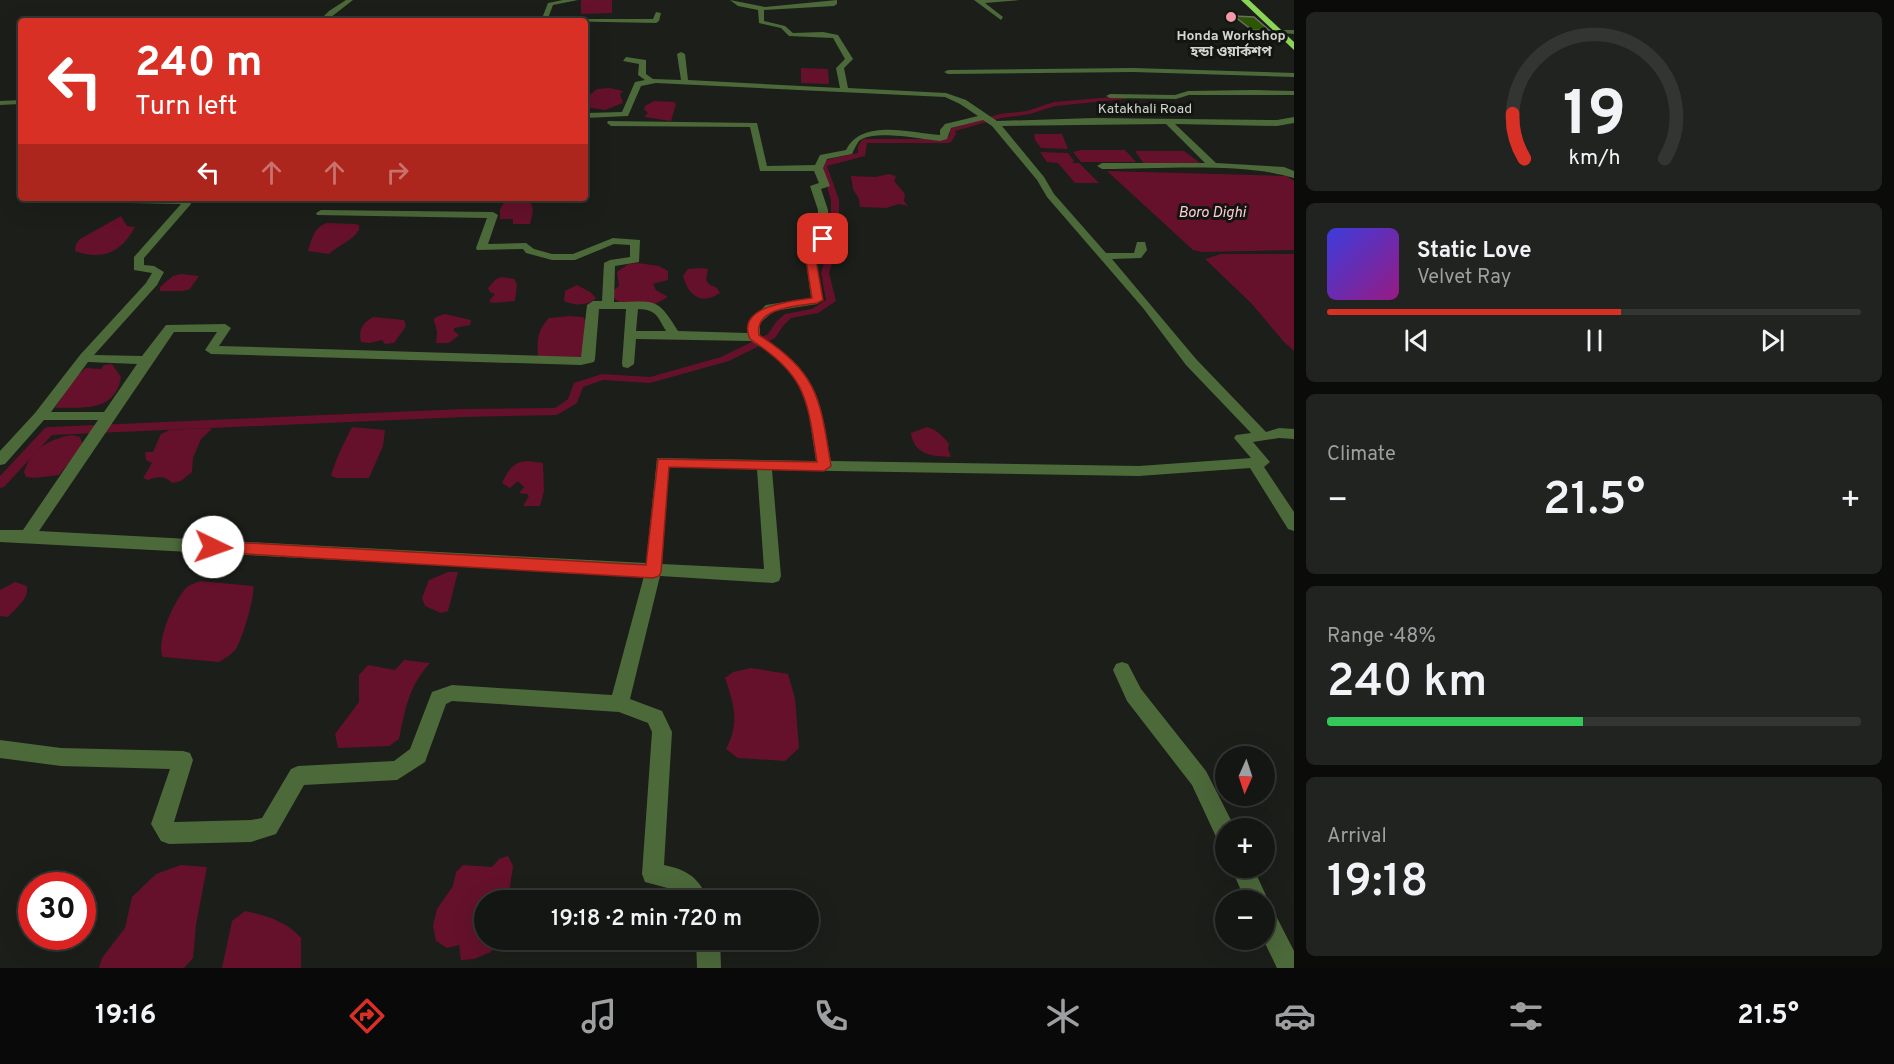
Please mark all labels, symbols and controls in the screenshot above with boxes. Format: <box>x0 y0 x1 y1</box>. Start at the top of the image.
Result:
marker: Honda Workshop হন্ডা ওয়ার্কশপ <box>1224 10 1238 24</box>
place label: Honda Workshop হন্ডা ওয়ার্কশপ <box>1176 28 1286 61</box>
text: 240 m <box>135 38 263 91</box>
icon: left <box>36 42 114 120</box>
text: 19 <box>1562 78 1626 157</box>
text: Turn left <box>135 90 237 124</box>
street label: Katakhali Road <box>1098 101 1192 118</box>
text: km/h <box>1568 145 1620 172</box>
icon: left <box>192 156 225 189</box>
icon: ahead <box>255 156 288 189</box>
icon: ahead <box>318 156 351 189</box>
icon: right <box>381 156 414 189</box>
water label: Boro Dighi <box>1178 204 1247 223</box>
pin <box>797 213 848 264</box>
icon: arrive <box>806 222 839 255</box>
text: Static Love <box>1417 238 1531 265</box>
text: Velvet Ray <box>1417 265 1511 291</box>
icon: previous <box>1400 324 1433 357</box>
icon: pause <box>1578 324 1611 357</box>
icon: next <box>1756 324 1789 357</box>
text: Climate <box>1327 442 1396 468</box>
text: 21.5° <box>1543 473 1645 530</box>
text: − <box>1327 481 1348 523</box>
text: + <box>1840 481 1861 523</box>
position arrow <box>181 515 245 579</box>
text: Range · 48% <box>1327 624 1436 650</box>
text: 240 km <box>1327 655 1487 712</box>
north arrow <box>1215 746 1275 806</box>
map controls <box>1215 746 1275 950</box>
button: + <box>1215 818 1275 878</box>
text: Arrival <box>1327 824 1387 850</box>
text: 19:18 <box>1327 855 1428 912</box>
speed limit sign: 30 <box>18 872 96 950</box>
button: − <box>1215 890 1275 950</box>
text: 19:18 · 2 min · 720 m <box>551 906 742 933</box>
icon: directions <box>346 995 388 1037</box>
icon: music <box>578 995 620 1037</box>
icon: phone <box>810 995 852 1037</box>
icon: climate <box>1042 995 1084 1037</box>
icon: car <box>1274 995 1316 1037</box>
icon: filters <box>1505 995 1547 1037</box>
text: 19:16 <box>95 999 156 1033</box>
text: 21.5° <box>1737 999 1799 1033</box>

